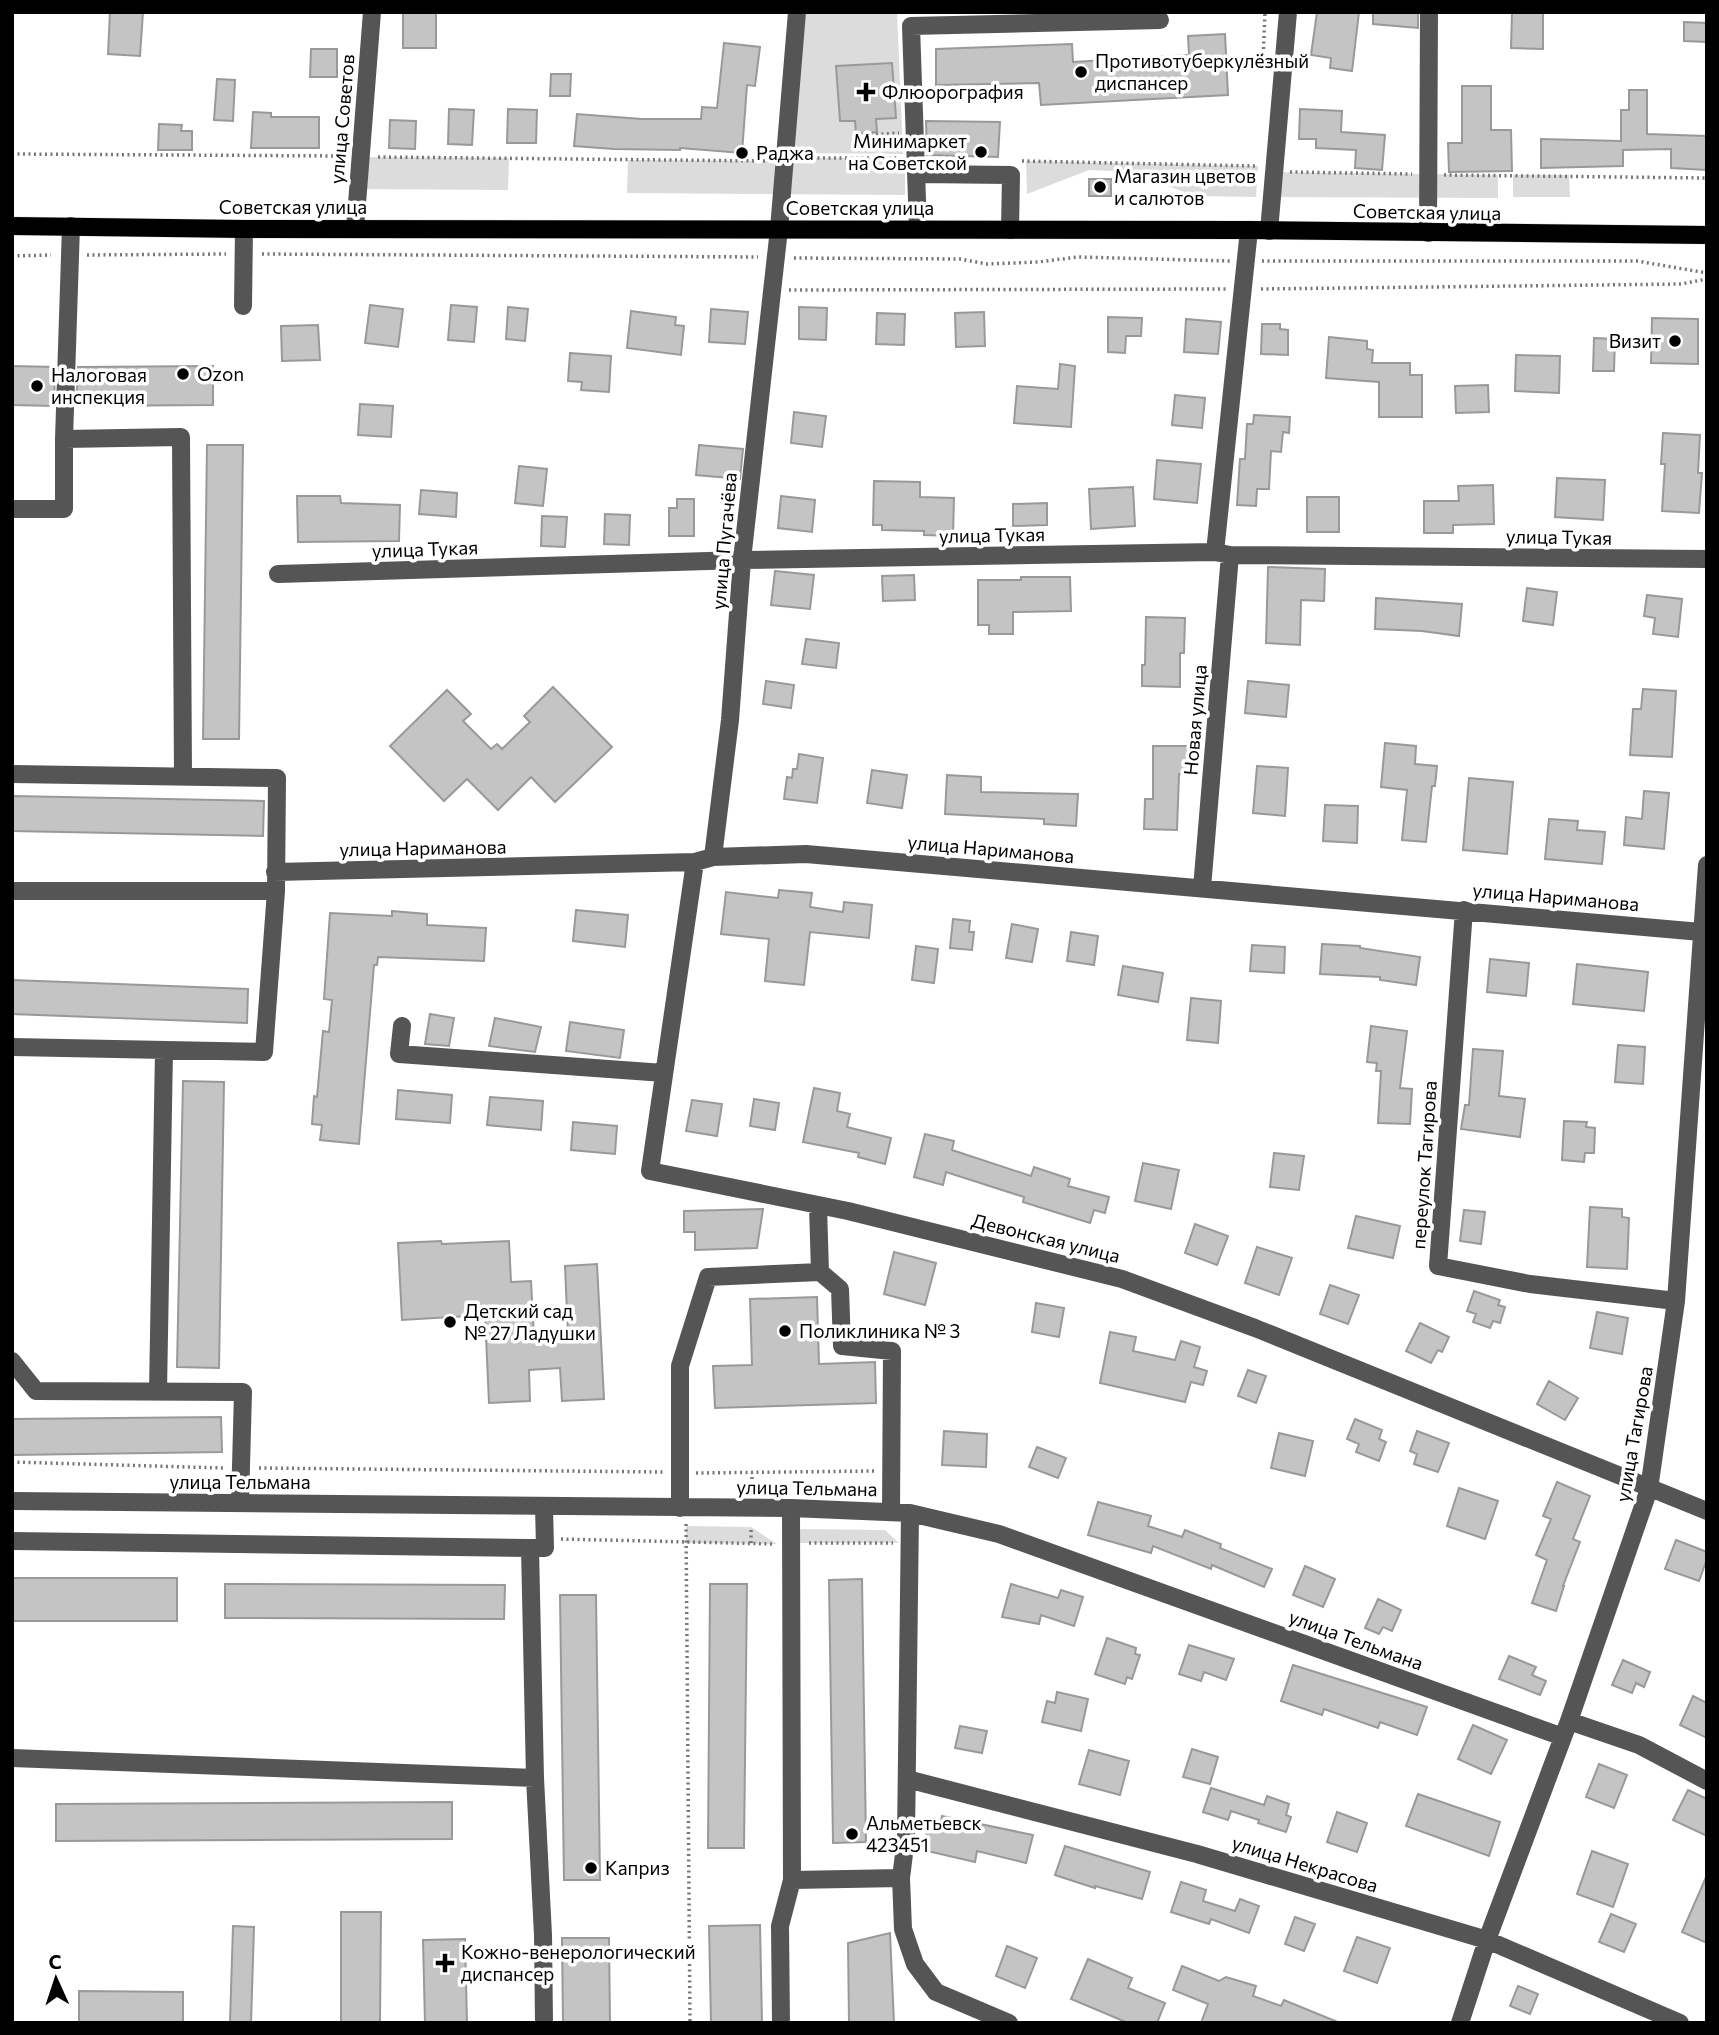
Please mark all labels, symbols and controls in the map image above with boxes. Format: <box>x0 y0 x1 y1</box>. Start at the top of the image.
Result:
place label: Противотуберкулёзный диспансер <box>1095 49 1309 94</box>
street label: улица Советов <box>324 53 359 185</box>
marker: Противотуберкулёзный диспансер <box>1073 64 1089 80</box>
place label: Флюорография <box>882 80 1024 103</box>
marker: Флюорография <box>856 82 876 102</box>
place label: Минимаркет на Советской <box>848 129 967 174</box>
place label: Раджа <box>756 141 814 164</box>
marker: Минимаркет на Советской <box>973 144 989 160</box>
marker: Раджа <box>734 145 750 161</box>
place label: Магазин цветов и салютов <box>1114 164 1256 209</box>
marker: Магазин цветов и салютов <box>1092 179 1108 195</box>
street label: Советская улица <box>219 195 367 218</box>
street label: Советская улица <box>786 196 934 219</box>
street label: Советская улица <box>1353 199 1501 224</box>
place label: Визит <box>1609 329 1661 352</box>
marker: Визит <box>1667 333 1683 349</box>
place label: Ozon <box>197 362 244 385</box>
place label: Налоговая инспекция <box>51 363 147 408</box>
marker: Ozon <box>175 366 191 382</box>
marker: Налоговая инспекция <box>29 378 45 394</box>
street label: улица Пугачёва <box>706 471 741 611</box>
street label: улица Тукая <box>939 522 1045 547</box>
street label: улица Тукая <box>1506 524 1612 549</box>
street label: улица Тукая <box>371 535 479 562</box>
street label: Новая улица <box>1178 664 1211 776</box>
street label: улица Нариманова <box>907 830 1075 867</box>
street label: улица Нариманова <box>339 835 507 860</box>
street label: улица Нариманова <box>1472 878 1640 915</box>
street label: переулок Тагирова <box>1406 1080 1441 1250</box>
street label: Девонская улица <box>970 1208 1123 1267</box>
place label: Детский сад № 27 Ладушки <box>464 1299 596 1344</box>
marker: Детский сад № 27 Ладушки <box>442 1314 458 1330</box>
place label: Поликлиника № 3 <box>799 1319 960 1342</box>
marker: Поликлиника № 3 <box>777 1323 793 1339</box>
street label: улица Тагирова <box>1610 1364 1657 1504</box>
street label: улица Тельмана <box>169 1470 311 1493</box>
street label: улица Тельмана <box>736 1475 878 1500</box>
street label: улица Тельмана <box>1286 1605 1426 1674</box>
place label: Альметьевск 423451 <box>866 1811 982 1856</box>
marker: Альметьевск 423451 <box>844 1826 860 1842</box>
street label: улица Некрасова <box>1229 1830 1381 1897</box>
place label: Каприз <box>605 1856 670 1879</box>
marker: Каприз <box>583 1860 599 1876</box>
place label: Кожно-венерологический диспансер <box>461 1940 696 1985</box>
north arrow <box>21 1944 91 2014</box>
text: С <box>48 1950 62 1973</box>
marker: Кожно-венерологический диспансер <box>435 1953 455 1973</box>

